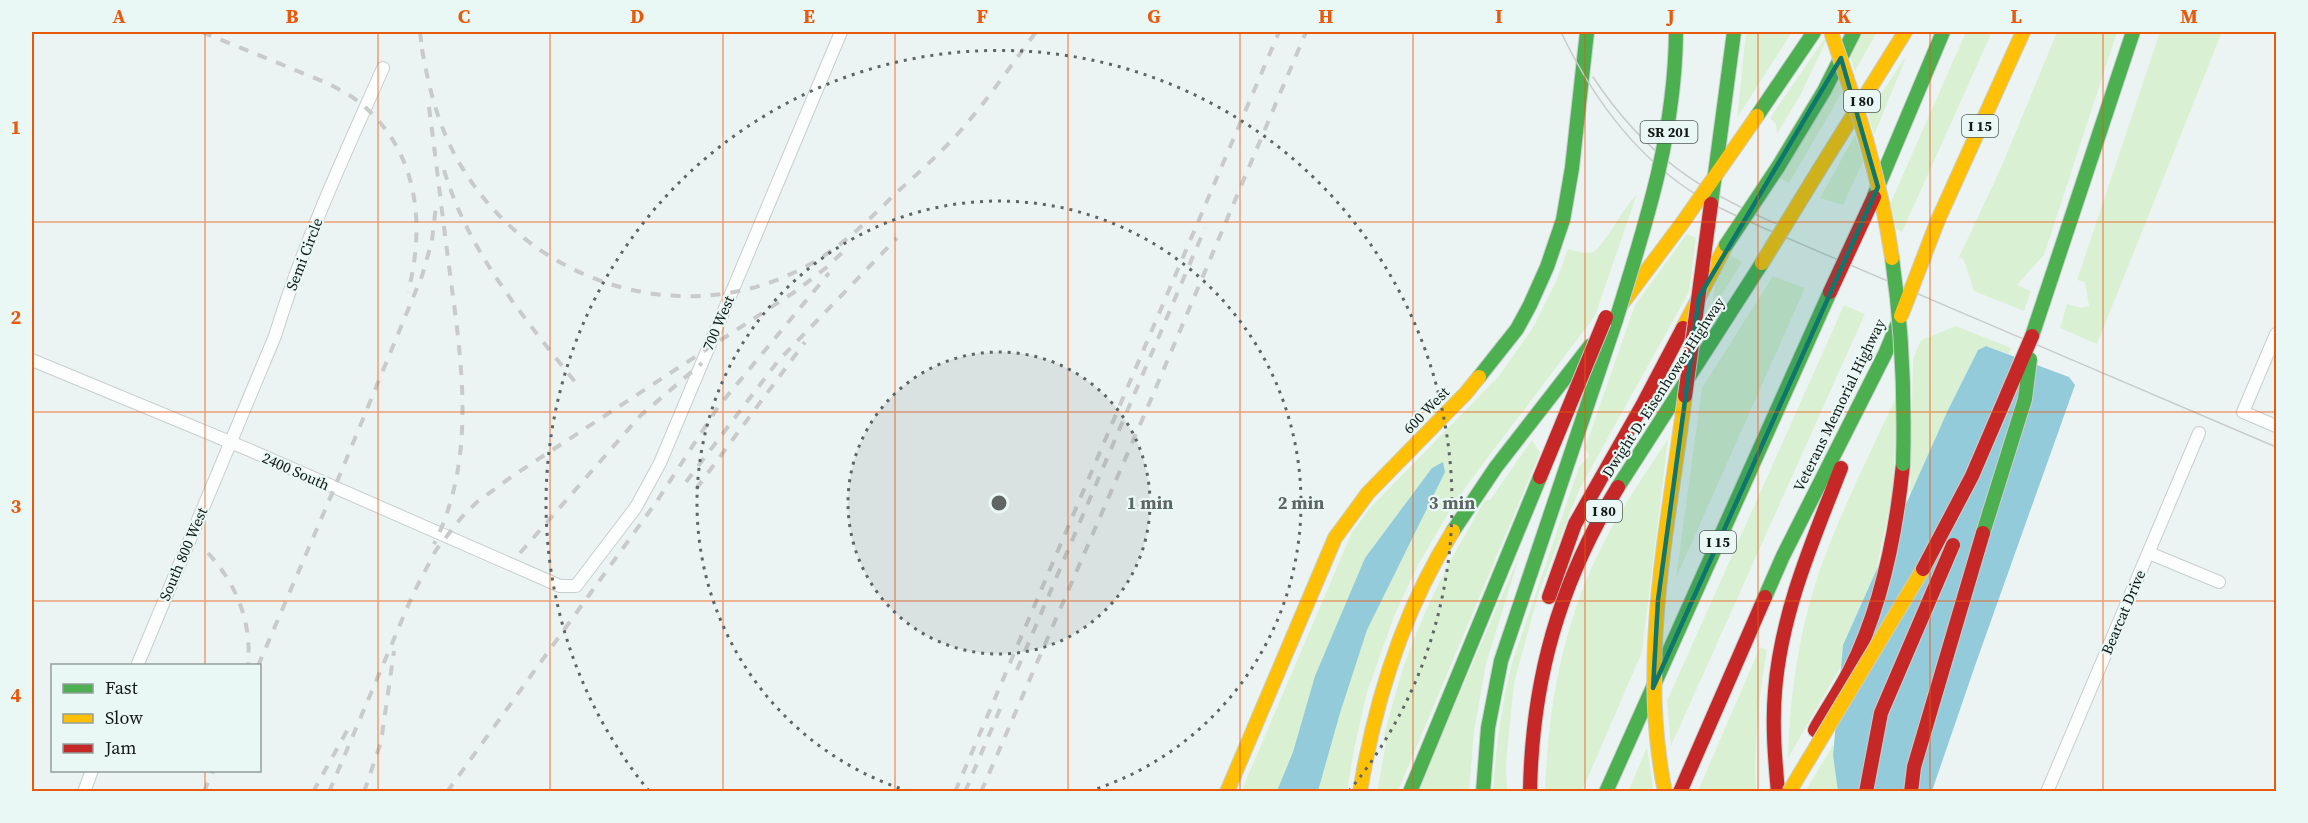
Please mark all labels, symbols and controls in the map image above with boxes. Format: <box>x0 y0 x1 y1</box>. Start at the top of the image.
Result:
text: A <box>112 2 126 30</box>
text: B <box>285 2 299 30</box>
text: C <box>458 2 470 30</box>
text: D <box>630 2 644 30</box>
text: E <box>803 2 815 30</box>
text: F <box>976 2 988 30</box>
text: G <box>1147 2 1161 30</box>
text: H <box>1318 2 1334 30</box>
text: I <box>1495 2 1503 30</box>
text: J <box>1665 2 1675 30</box>
text: K <box>1837 2 1851 30</box>
text: L <box>2010 2 2022 30</box>
text: M <box>2180 2 2198 30</box>
road number: I 80 <box>1844 90 1880 112</box>
text: 1 <box>11 113 21 141</box>
road number: I 15 <box>1962 115 1998 137</box>
road number: SR 201 <box>1640 121 1698 143</box>
street label: Semi Circle <box>281 214 328 293</box>
street label: 700 West <box>697 292 739 354</box>
street label: Dwight D. Eisenhower Highway <box>1597 293 1729 481</box>
text: 2 <box>11 303 22 331</box>
street label: Veterans Memorial Highway <box>1788 315 1890 495</box>
street label: 600 West <box>1398 382 1454 438</box>
street label: 2400 South <box>259 447 333 495</box>
text: 1 min <box>1127 490 1173 515</box>
text: 2 min <box>1278 490 1324 515</box>
text: 3 min <box>1429 490 1475 515</box>
text: 3 <box>11 492 22 520</box>
centre of rings <box>989 493 1009 513</box>
road number: I 80 <box>1586 500 1622 522</box>
street label: South 800 West <box>154 504 212 604</box>
road number: I 15 <box>1700 531 1736 553</box>
street label: Bearcat Drive <box>2096 566 2150 658</box>
legend <box>51 664 261 772</box>
text: Fast <box>105 675 138 700</box>
text: 4 <box>11 681 22 709</box>
text: Slow <box>105 705 143 730</box>
text: Jam <box>104 735 137 760</box>

